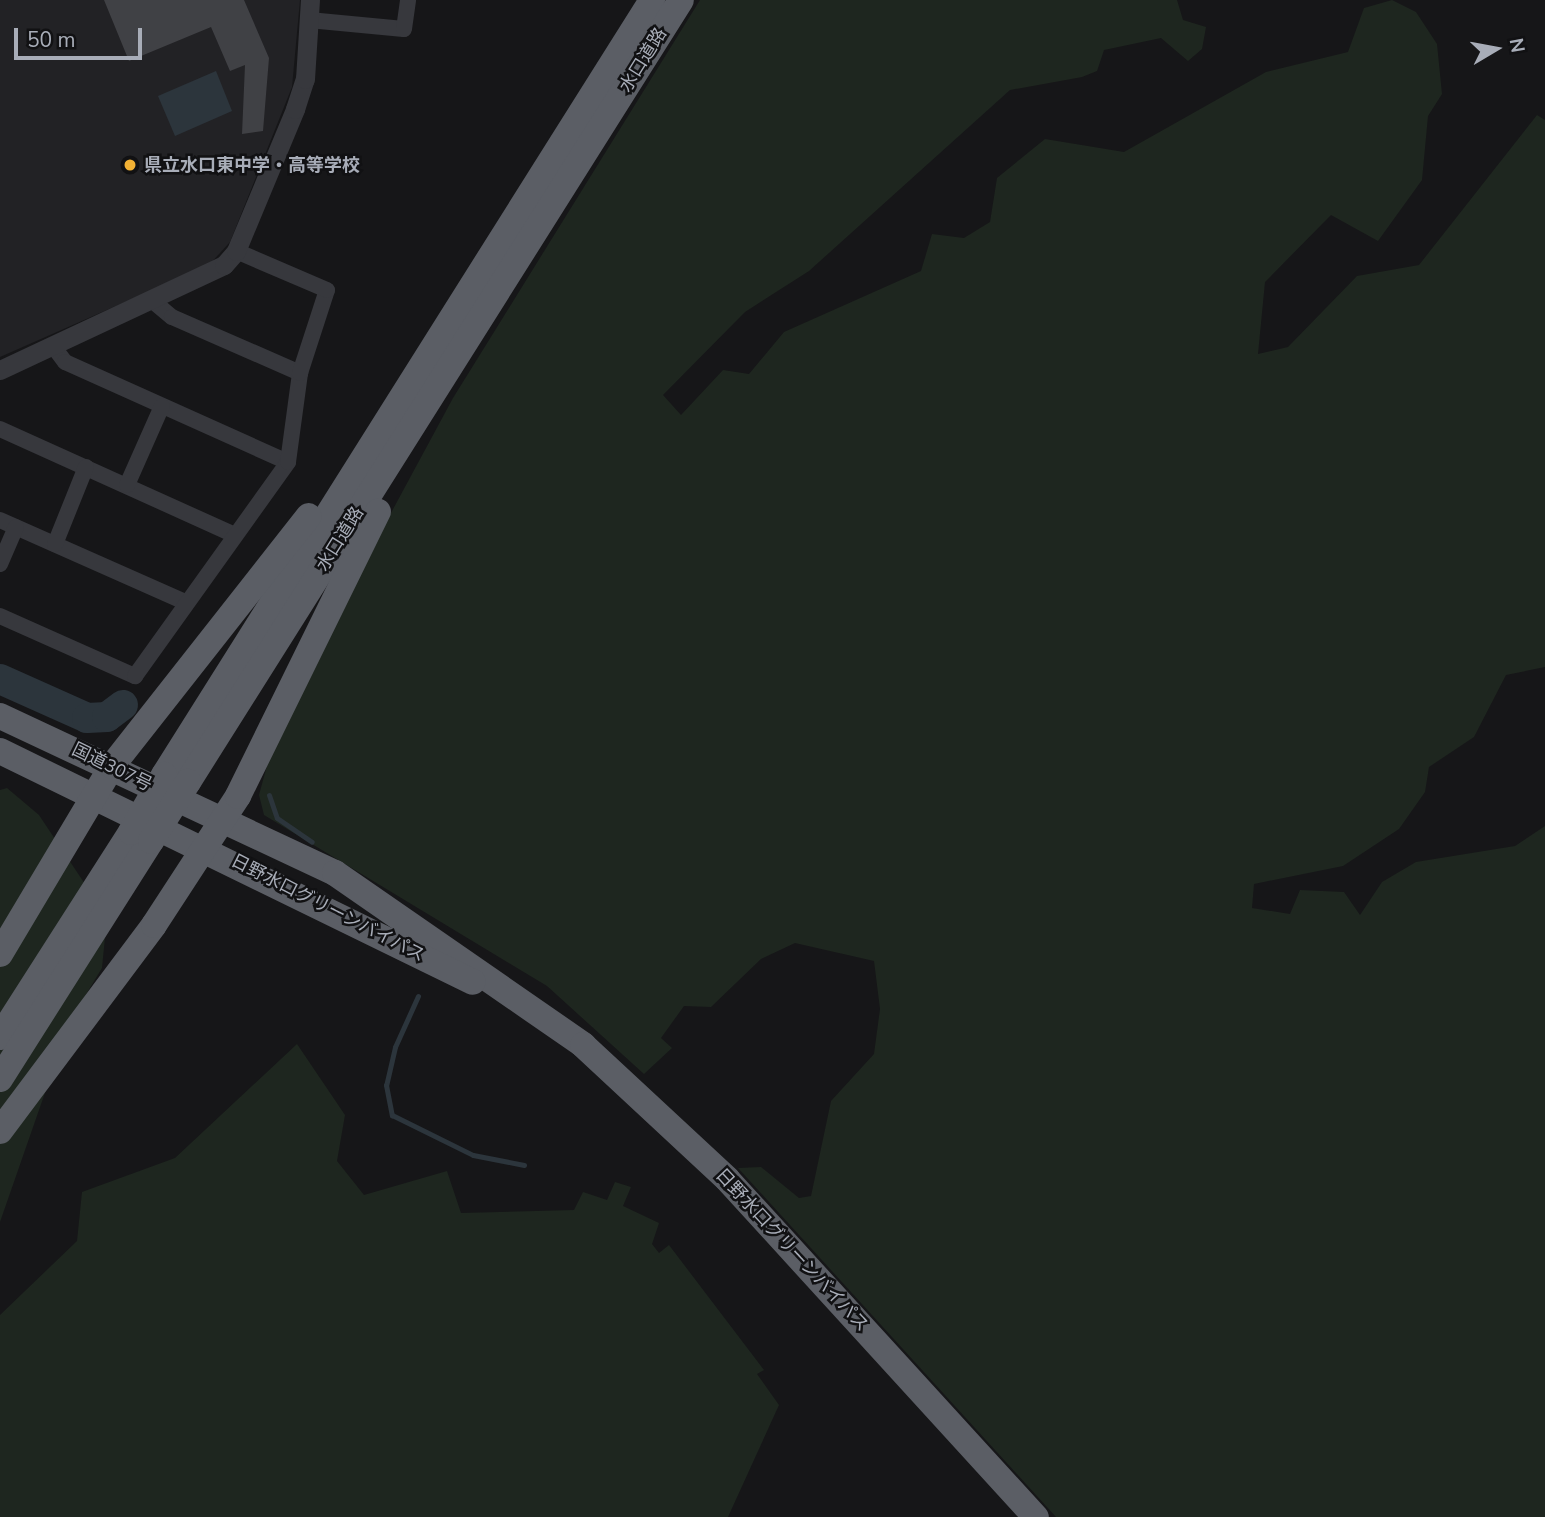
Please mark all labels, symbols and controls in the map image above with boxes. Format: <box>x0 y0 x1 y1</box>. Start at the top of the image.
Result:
scale bar <box>18 14 145 58</box>
north arrow <box>1461 14 1531 84</box>
street label: 水口道路 <box>615 24 671 96</box>
text: 50 m <box>27 26 76 54</box>
text: N <box>1503 36 1531 55</box>
place label: 県立水口東中学・高等学校 <box>144 154 360 176</box>
marker: 県立水口東中学・高等学校 <box>122 157 138 173</box>
street label: 水口道路 <box>312 503 368 575</box>
street label: 国道307号 <box>68 738 156 796</box>
street label: 日野水口グリーンバイパス <box>227 849 429 967</box>
street label: 日野水口グリーンバイパス <box>710 1164 874 1336</box>

